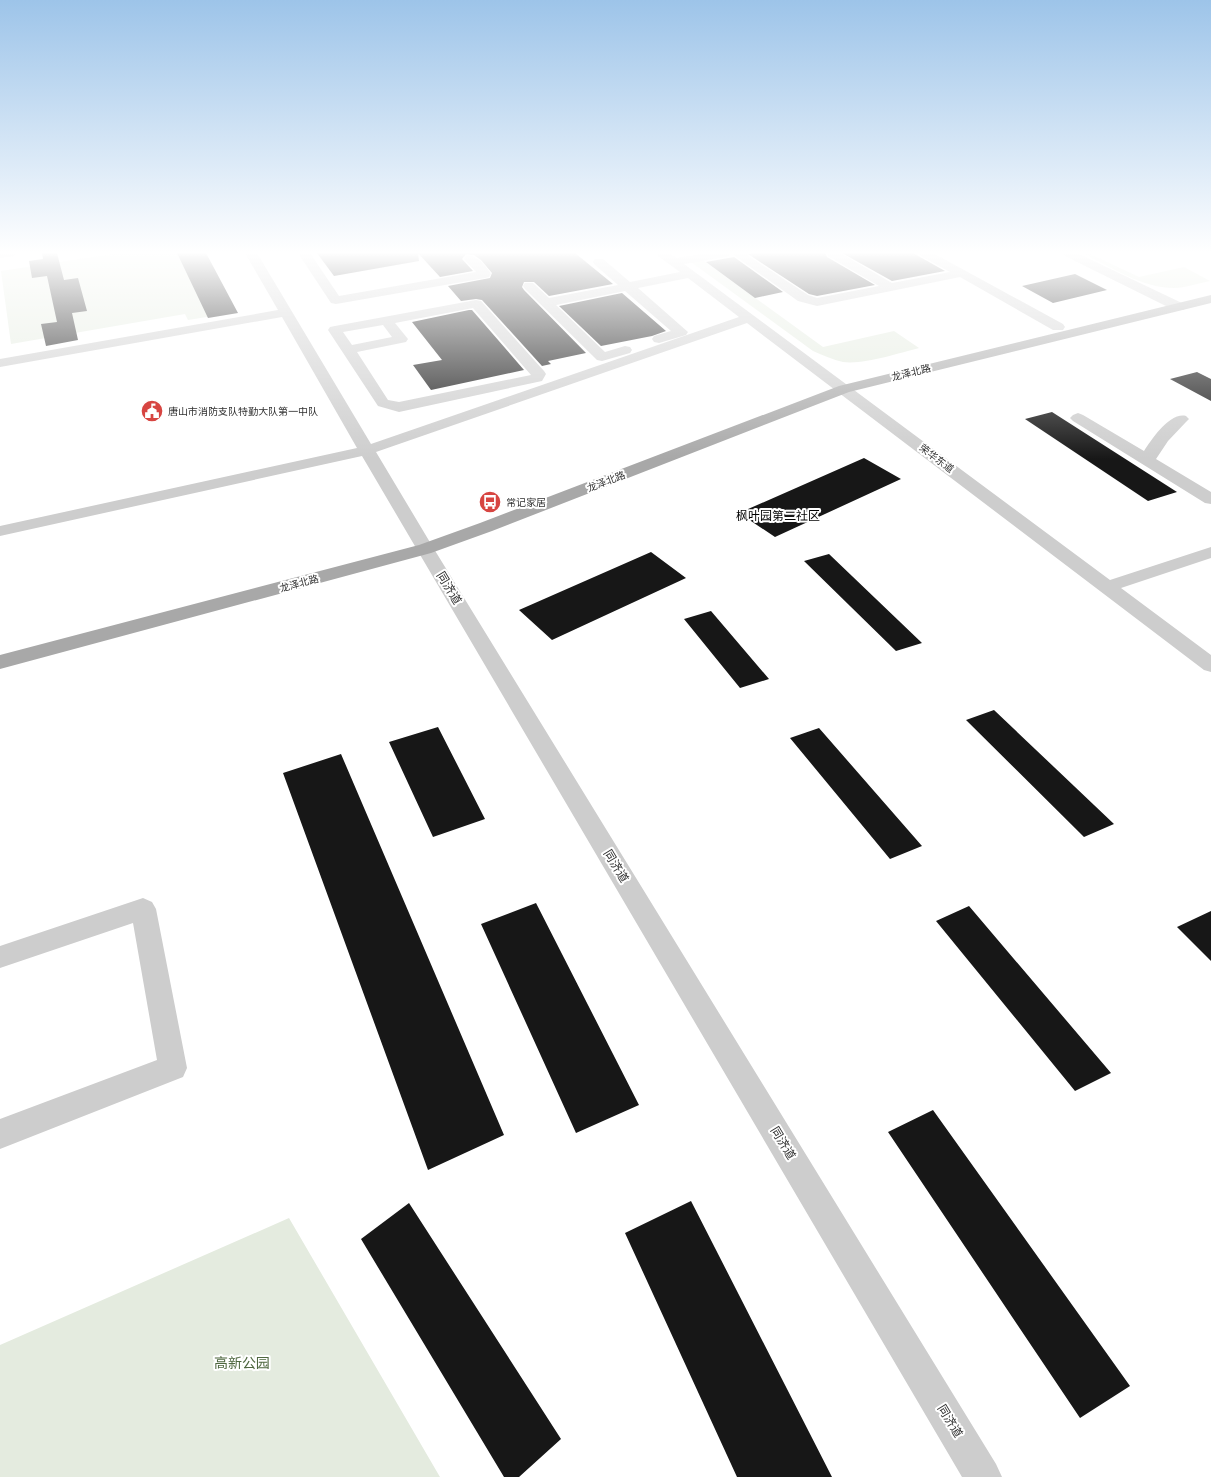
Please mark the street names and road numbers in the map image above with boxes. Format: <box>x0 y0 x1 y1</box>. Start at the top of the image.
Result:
street label: 龙泽北路 <box>890 362 932 383</box>
street label: 荣华东道 <box>917 442 956 475</box>
street label: 龙泽北路 <box>586 469 627 494</box>
street label: 同济道 <box>435 569 464 607</box>
street label: 龙泽北路 <box>278 573 320 594</box>
street label: 同济道 <box>602 847 631 885</box>
street label: 同济道 <box>769 1124 798 1162</box>
street label: 同济道 <box>936 1402 965 1440</box>

